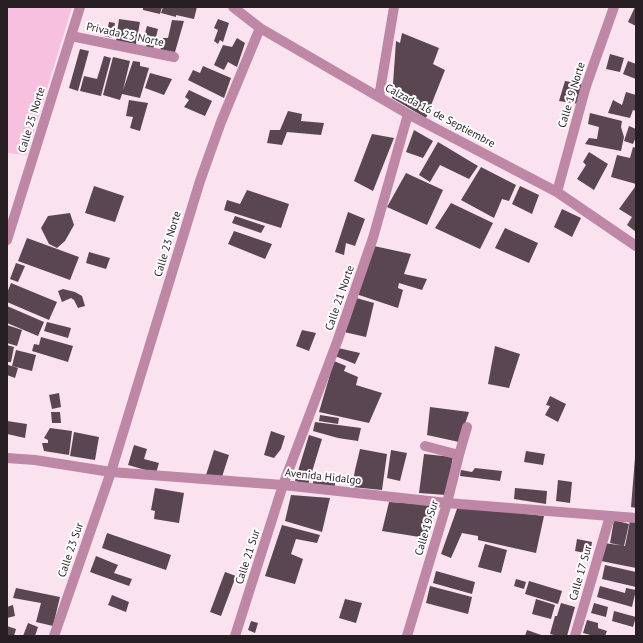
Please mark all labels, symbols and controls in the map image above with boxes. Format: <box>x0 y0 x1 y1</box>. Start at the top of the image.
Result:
street label: Privada 25 Norte <box>85 20 165 50</box>
street label: Calle 19 Norte <box>556 61 588 129</box>
street label: Calzada 16 de Septiembre <box>383 81 497 151</box>
street label: Calle 25 Norte <box>16 86 48 154</box>
street label: Calle 23 Norte <box>152 210 184 278</box>
street label: Calle 21 Norte <box>323 264 357 332</box>
street label: Avenida Hidalgo <box>284 466 362 488</box>
street label: Calle 19 Sur <box>412 499 442 557</box>
street label: Calle 23 Sur <box>55 521 87 579</box>
street label: Calle 21 Sur <box>233 528 263 586</box>
street label: Calle 17 Sur <box>567 544 595 602</box>

